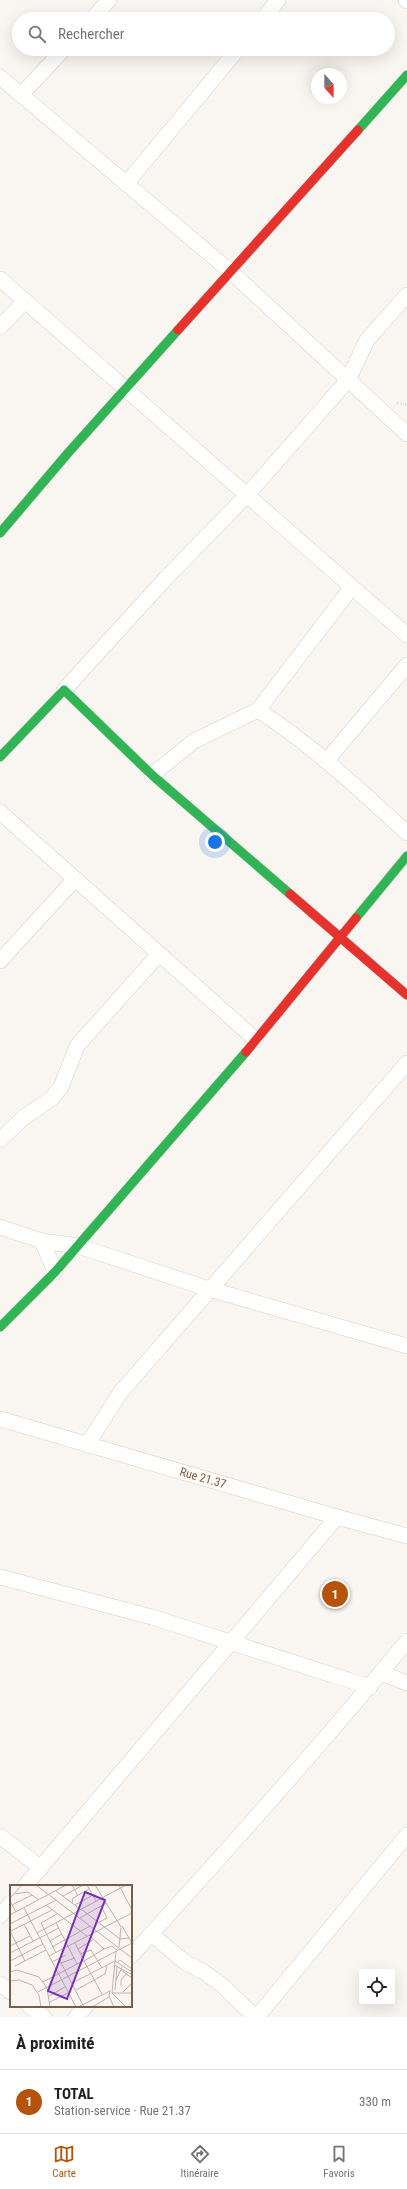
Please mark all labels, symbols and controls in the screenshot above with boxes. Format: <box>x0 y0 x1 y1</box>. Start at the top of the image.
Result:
search box <box>12 12 395 56</box>
icon: search <box>26 23 48 45</box>
text: Rechercher <box>58 25 124 43</box>
north arrow <box>311 68 347 104</box>
your location <box>205 832 225 852</box>
street label: Rue 21.37 <box>178 1465 228 1491</box>
pin: 1 <box>322 1579 348 1609</box>
inset map <box>10 1885 132 2007</box>
map controls <box>359 1969 395 2005</box>
button: locate <box>359 1969 395 2005</box>
text: À proximité <box>16 2033 94 2053</box>
text: TOTAL <box>54 2085 94 2103</box>
text: 1 <box>26 2094 32 2109</box>
text: 330 m <box>359 2094 391 2109</box>
text: Station-service · Rue 21.37 <box>54 2103 191 2118</box>
tab: Carte <box>52 2143 76 2180</box>
tab: Itinéraire <box>180 2143 219 2180</box>
tab: Favoris <box>323 2143 355 2180</box>

